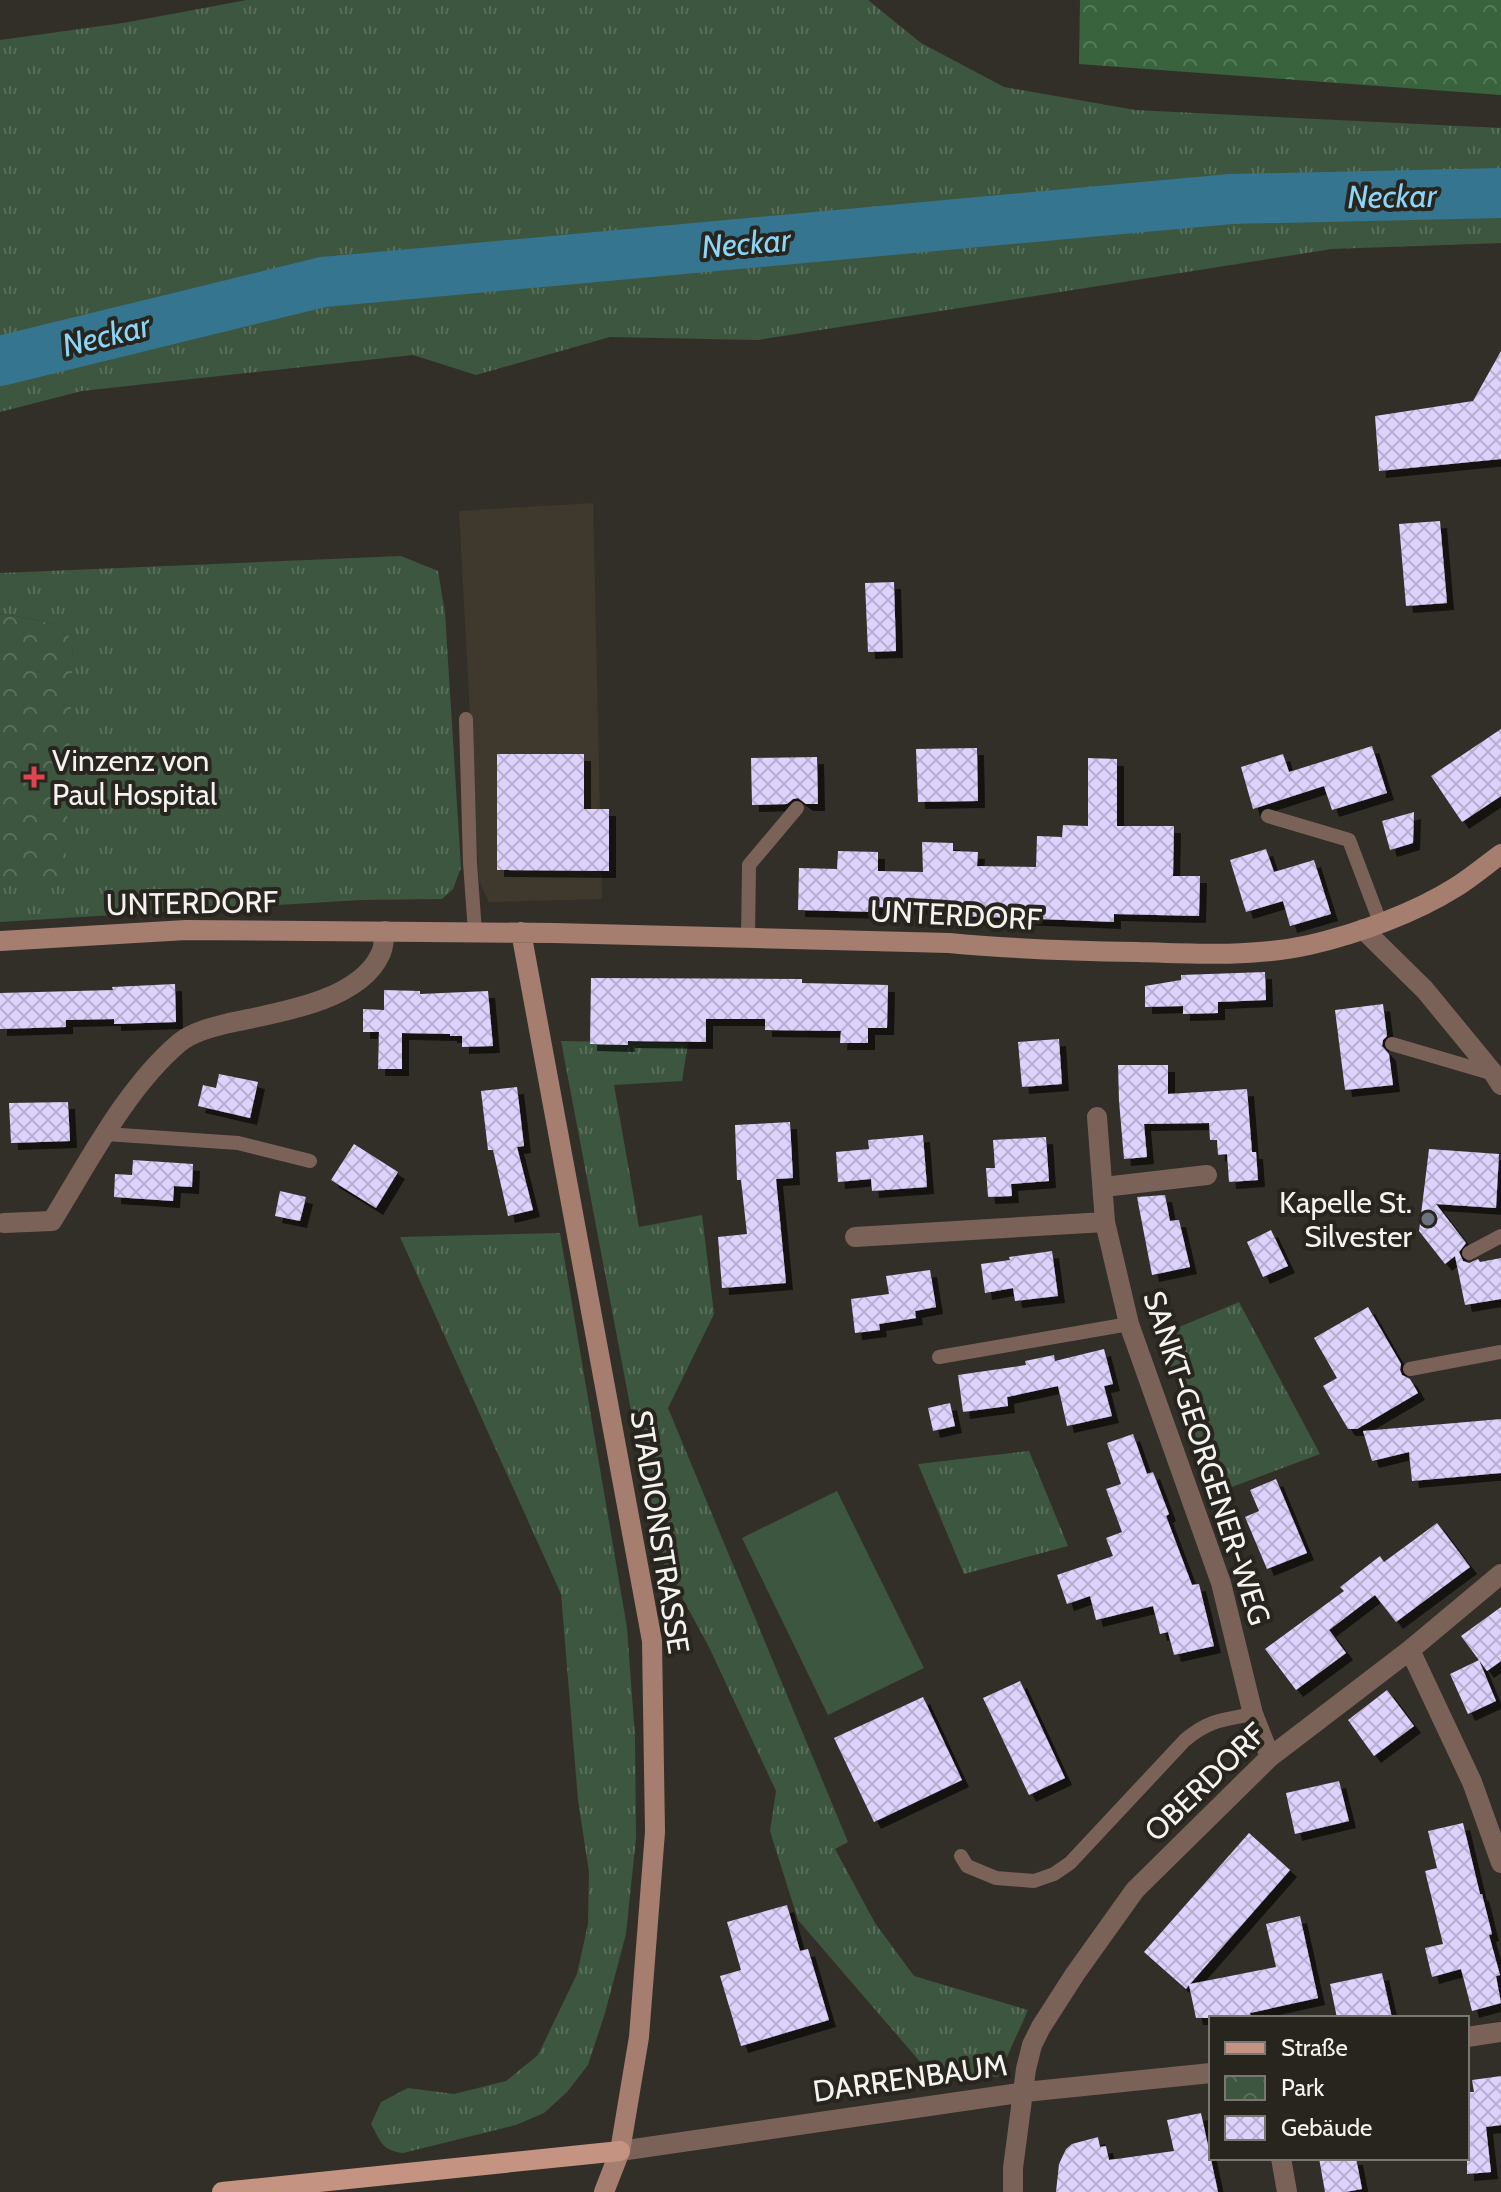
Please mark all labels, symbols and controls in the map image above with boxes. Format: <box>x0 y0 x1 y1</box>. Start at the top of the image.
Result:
water label: Neckar <box>1347 176 1438 216</box>
water label: Neckar <box>700 220 793 266</box>
water label: Neckar <box>58 305 155 365</box>
place label: Vinzenz von Paul Hospital <box>52 742 217 813</box>
marker: Vinzenz von Paul Hospital <box>23 766 45 788</box>
street label: UNTERDORF <box>106 883 279 923</box>
street label: UNTERDORF <box>869 892 1043 938</box>
place label: Kapelle St. Silvester <box>1279 1184 1413 1255</box>
marker: Kapelle St. Silvester <box>1419 1210 1437 1228</box>
street label: SANKT-GEORGENER-WEG <box>1135 1286 1279 1630</box>
street label: STADIONSTRASSE <box>623 1408 697 1656</box>
street label: OBERDORF <box>1137 1715 1274 1849</box>
legend <box>1209 2016 1469 2160</box>
text: Straße <box>1281 2033 1348 2062</box>
street label: DARRENBAUM <box>811 2046 1009 2110</box>
text: Park <box>1281 2073 1324 2102</box>
text: Gebäude <box>1281 2113 1372 2142</box>

